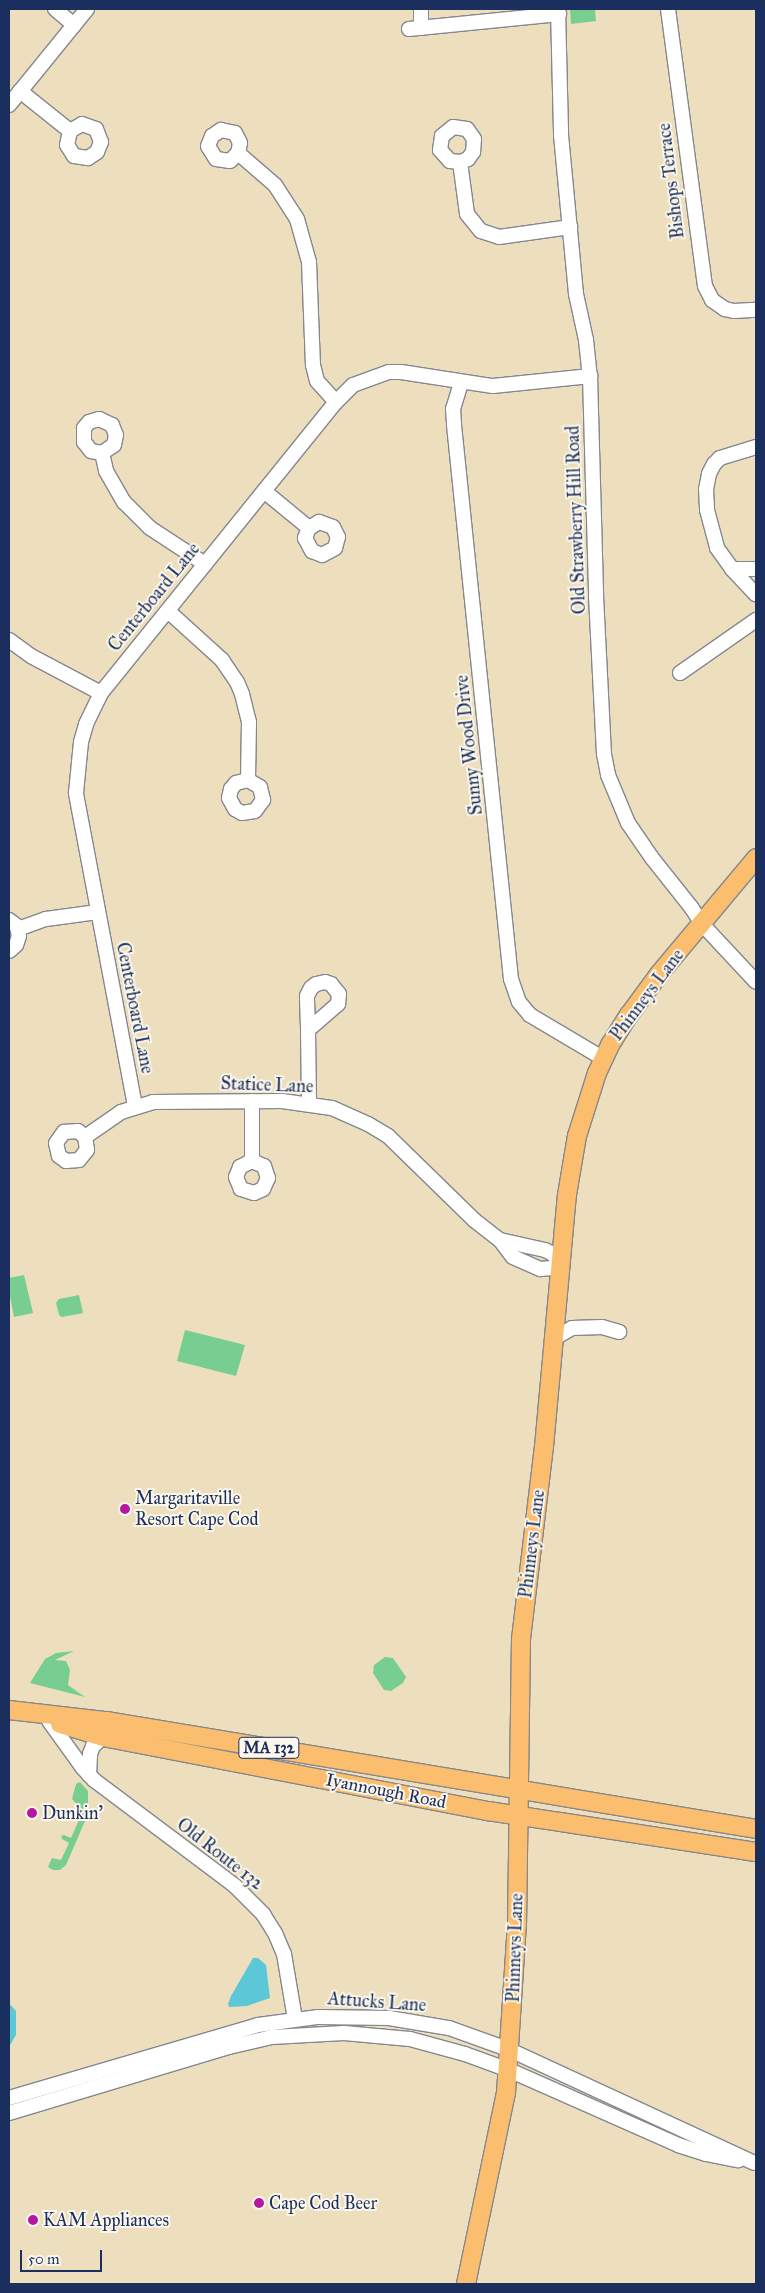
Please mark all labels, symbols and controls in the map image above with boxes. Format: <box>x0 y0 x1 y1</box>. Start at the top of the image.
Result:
street label: Bishops Terrace <box>653 122 689 240</box>
street label: Old Strawberry Hill Road <box>562 425 590 615</box>
street label: Centerboard Lane <box>104 538 204 656</box>
street label: Sunny Wood Drive <box>451 674 487 816</box>
street label: Centerboard Lane <box>112 941 158 1075</box>
street label: Phinneys Lane <box>606 945 688 1045</box>
street label: Statice Lane <box>220 1073 314 1097</box>
place label: Margaritaville Resort Cape Cod <box>135 1488 259 1530</box>
street label: Phinneys Lane <box>515 1489 549 1599</box>
marker: Margaritaville Resort Cape Cod <box>119 1503 131 1515</box>
road number: MA 132 <box>238 1735 300 1762</box>
street label: Iyannough Road <box>324 1769 448 1813</box>
place label: Dunkin' <box>42 1802 103 1824</box>
marker: Dunkin' <box>26 1807 38 1819</box>
street label: Old Route 132 <box>172 1814 268 1894</box>
street label: Phinneys Lane <box>502 1893 528 2003</box>
street label: Attucks Lane <box>327 1988 427 2016</box>
place label: Cape Cod Beer <box>269 2192 377 2214</box>
marker: Cape Cod Beer <box>253 2197 265 2209</box>
place label: KAM Appliances <box>43 2209 169 2231</box>
marker: KAM Appliances <box>27 2214 39 2226</box>
scale bar <box>22 2240 105 2272</box>
text: 50 m <box>28 2250 60 2268</box>

